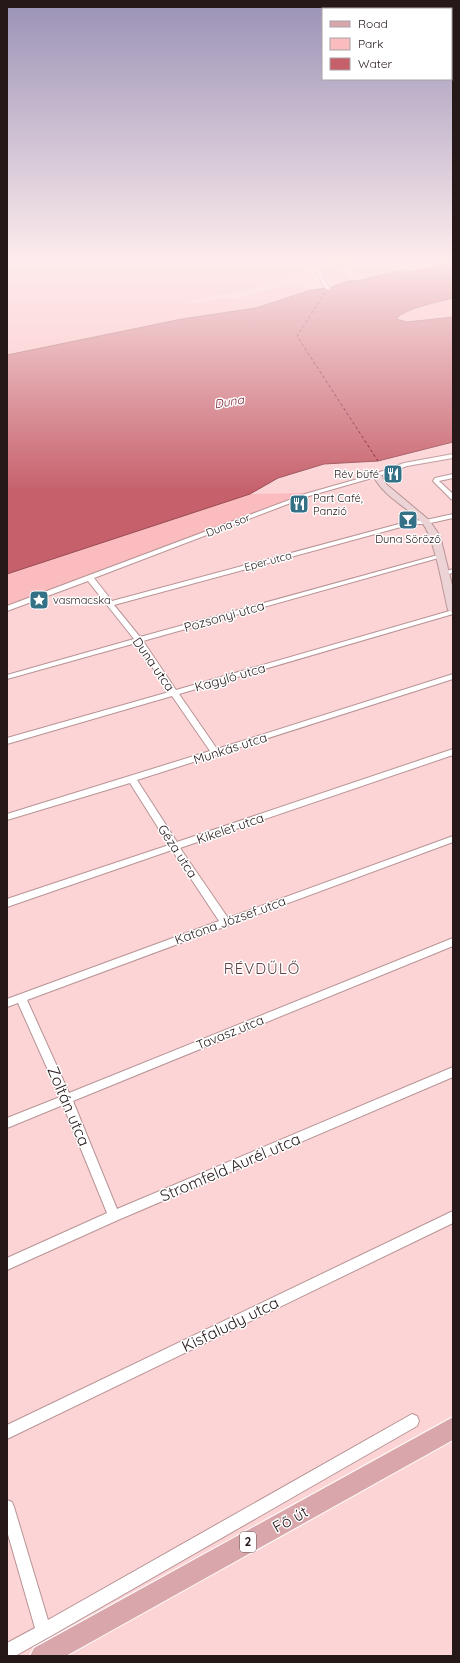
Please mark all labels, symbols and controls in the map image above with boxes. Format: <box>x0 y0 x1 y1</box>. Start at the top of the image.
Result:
legend <box>322 8 452 80</box>
text: Road <box>358 16 388 31</box>
text: Park <box>358 36 383 51</box>
text: Water <box>358 56 393 71</box>
water label: Duna <box>213 391 246 411</box>
restaurant icon: Rév büfé <box>382 463 404 485</box>
place label: Rév büfé <box>334 467 379 481</box>
place label: Part Café, Panzió <box>313 491 363 518</box>
restaurant icon: Part Café, Panzió <box>288 493 310 515</box>
bar icon: Duna Söröző <box>397 509 419 531</box>
street label: Duna sor <box>204 510 253 540</box>
place label: Duna Söröző <box>375 532 441 546</box>
street label: Eper utca <box>243 548 293 574</box>
place icon: vasmacska <box>28 589 50 611</box>
place label: vasmacska <box>53 593 111 607</box>
street label: Pozsonyi utca <box>182 597 266 635</box>
street label: Duna utca <box>130 634 178 694</box>
street label: Kagyló utca <box>193 659 267 695</box>
street label: Munkás utca <box>191 729 269 767</box>
street label: Kikelet utca <box>194 809 266 847</box>
street label: Géza utca <box>155 821 201 881</box>
street label: Katona József utca <box>172 892 288 948</box>
district label: RÉVDŰLŐ <box>224 959 300 978</box>
street label: Tavasz utca <box>194 1011 266 1053</box>
street label: Zoltán utca <box>43 1063 95 1149</box>
street label: Stromfeld Aurél utca <box>157 1128 303 1206</box>
street label: Kisfaludy utca <box>178 1292 282 1356</box>
street label: Fő út <box>269 1501 311 1537</box>
road number: 2 <box>240 1532 256 1552</box>

